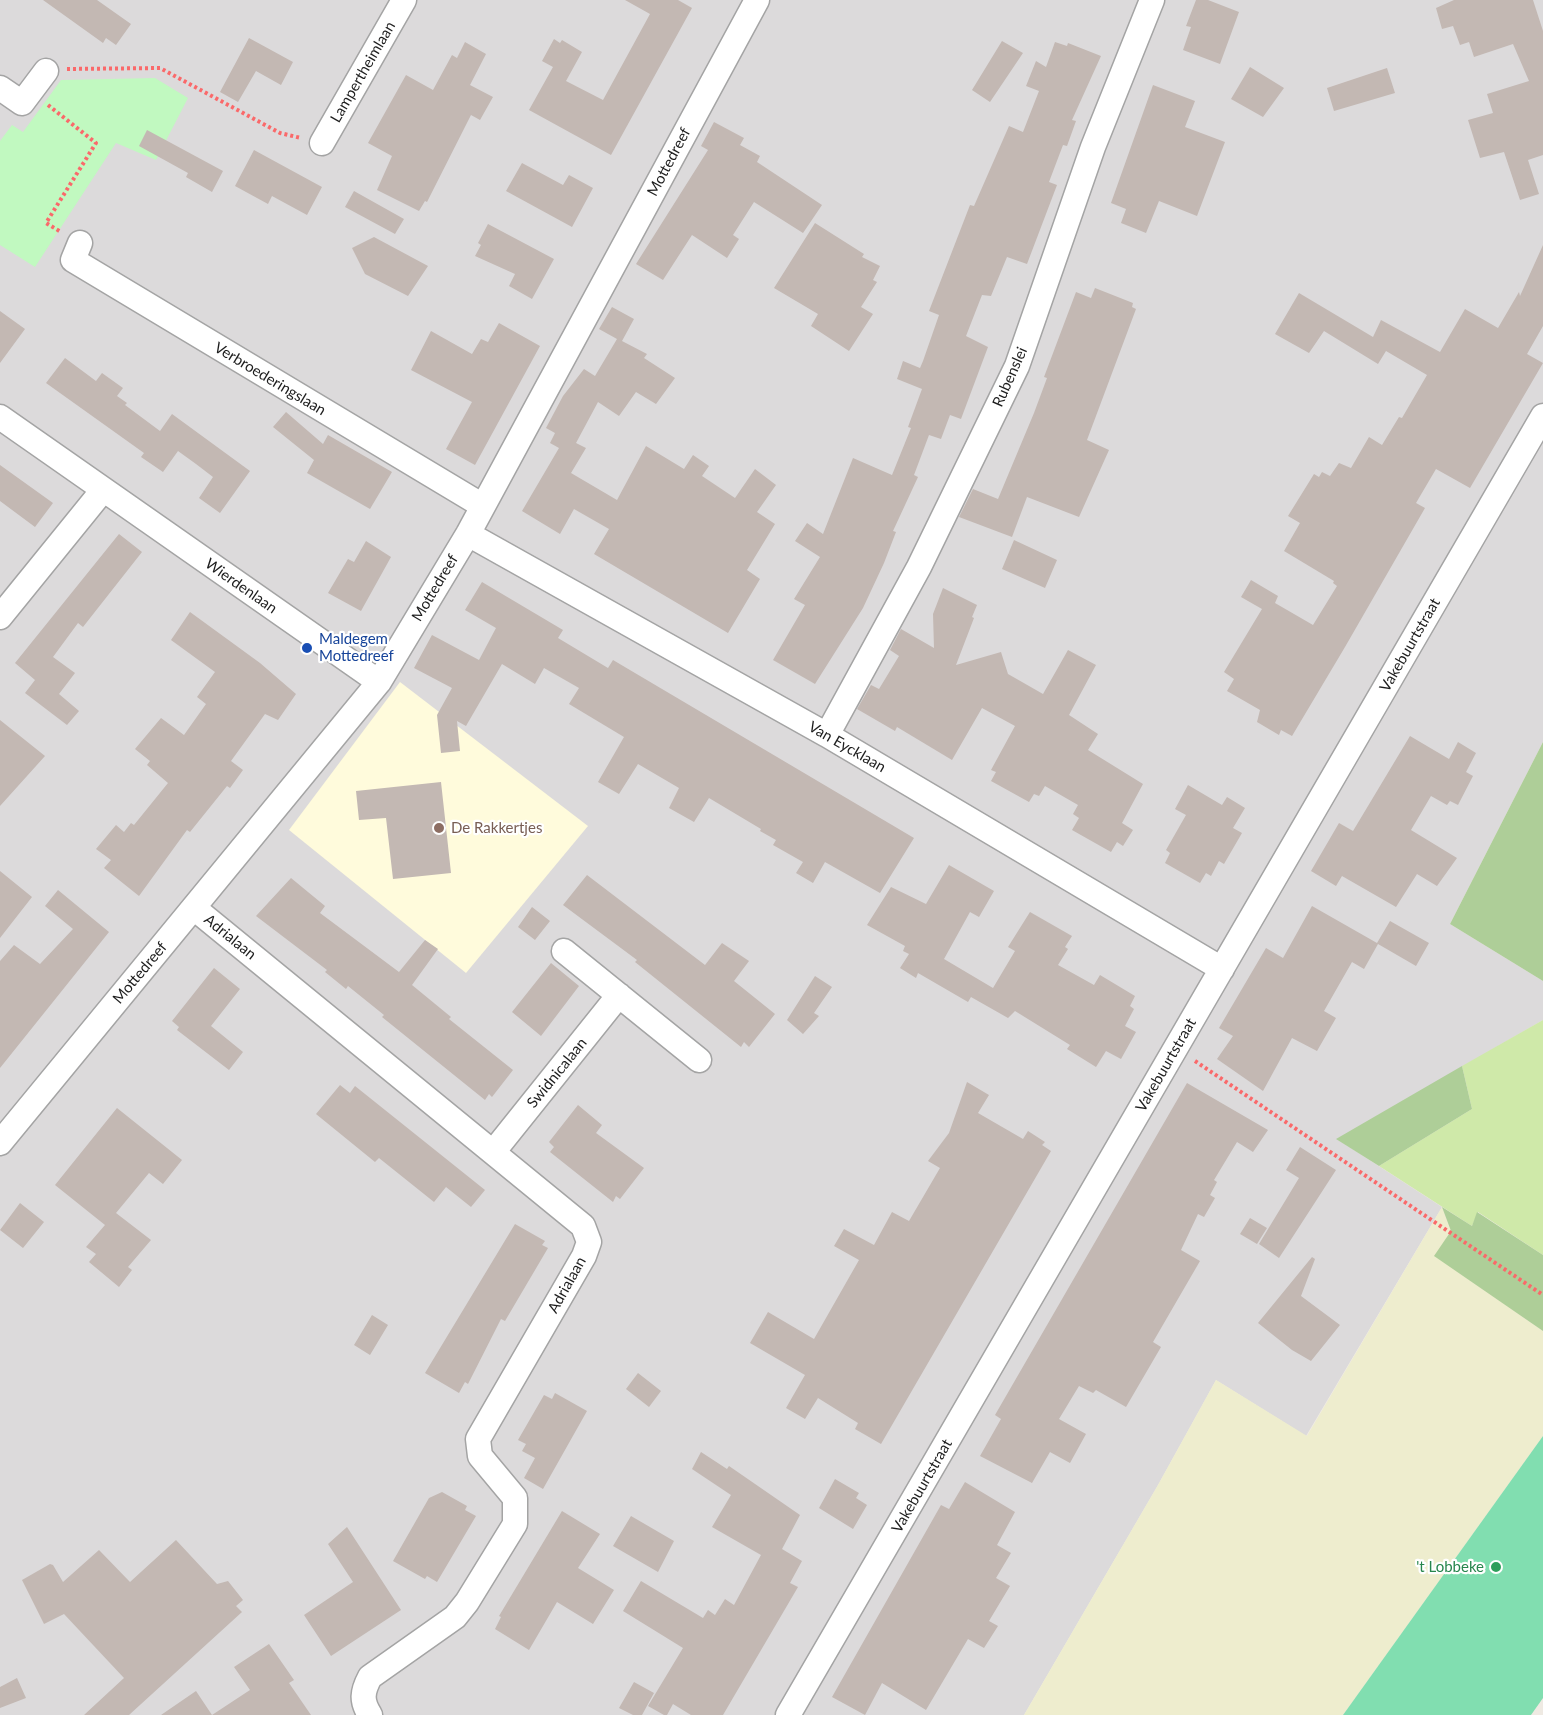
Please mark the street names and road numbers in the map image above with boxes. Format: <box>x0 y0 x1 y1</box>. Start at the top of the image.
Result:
street label: Lampertheimlaan <box>327 18 399 126</box>
street label: Mottedreef <box>644 125 694 199</box>
street label: Verbroederingslaan <box>211 339 329 419</box>
street label: Rubenslei <box>989 344 1031 410</box>
street label: Mottedreef <box>408 551 462 625</box>
street label: Wierdenlaan <box>202 555 280 617</box>
street label: Vakebuurtstraat <box>1376 595 1444 695</box>
street label: Van Eycklaan <box>805 718 889 776</box>
street label: Adrialaan <box>200 911 260 963</box>
street label: Mottedreef <box>109 939 171 1007</box>
street label: Vakebuurtstraat <box>1132 1015 1200 1115</box>
street label: Swidnicalaan <box>523 1034 591 1112</box>
street label: Adrialaan <box>544 1254 590 1316</box>
street label: Vakebuurtstraat <box>888 1436 956 1536</box>

